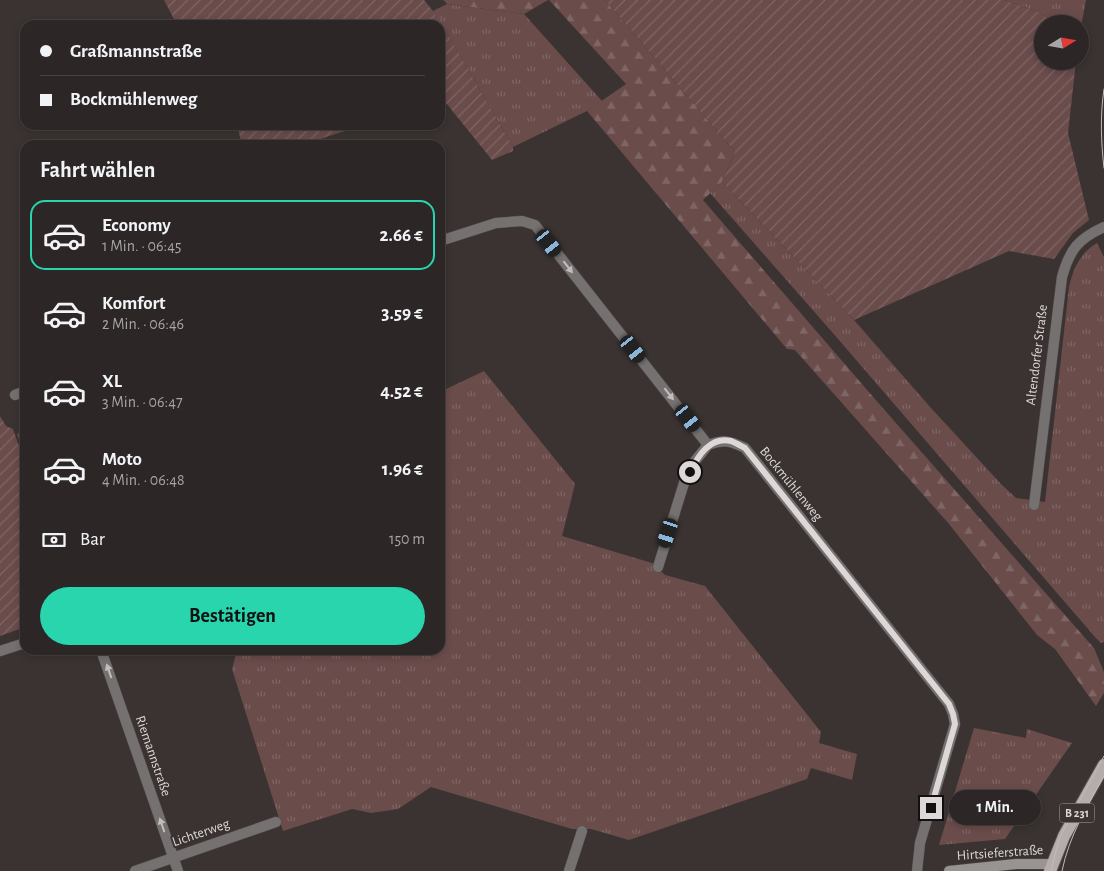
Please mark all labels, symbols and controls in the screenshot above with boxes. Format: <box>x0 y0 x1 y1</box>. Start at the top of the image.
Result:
north arrow <box>1034 15 1089 70</box>
map controls <box>1034 15 1089 70</box>
text: Graßmannstraße <box>70 42 202 61</box>
text: Bockmühlenweg <box>70 90 197 109</box>
text: Fahrt wählen <box>40 159 155 181</box>
icon: car <box>42 213 87 258</box>
text: Economy <box>102 216 171 235</box>
text: 2.66 € <box>380 226 423 245</box>
car <box>533 227 564 259</box>
text: 1 Min. · 06:45 <box>102 238 182 254</box>
one-way arrow <box>562 260 573 273</box>
icon: car <box>42 291 87 336</box>
text: Komfort <box>102 294 166 313</box>
text: 3.59 € <box>381 304 423 323</box>
street label: Altendorfer Straße <box>1024 304 1050 406</box>
text: 2 Min. · 06:46 <box>102 316 184 332</box>
car <box>617 333 648 365</box>
icon: car <box>42 369 87 414</box>
text: XL <box>102 372 122 391</box>
text: 4.52 € <box>380 382 423 401</box>
one-way arrow <box>663 387 674 400</box>
text: 3 Min. · 06:47 <box>102 394 183 410</box>
car <box>672 402 703 434</box>
street label: Bockmühlenweg <box>757 444 825 524</box>
icon: car <box>42 447 87 492</box>
text: Moto <box>102 450 142 469</box>
text: 1.96 € <box>382 460 423 479</box>
route start <box>679 461 701 483</box>
text: 4 Min. · 06:48 <box>102 472 185 488</box>
car <box>656 516 679 550</box>
icon: cash <box>40 526 68 554</box>
text: Bar <box>80 530 105 549</box>
text: 150 m <box>389 531 425 547</box>
button: Bestätigen <box>40 587 425 645</box>
one-way arrow <box>105 664 112 679</box>
street label: Riemannstraße <box>133 714 173 798</box>
callout: 1 Min. <box>948 790 1041 826</box>
route end <box>920 797 942 819</box>
text: 1 Min. <box>976 799 1014 815</box>
road number: B 231 <box>1060 804 1094 822</box>
one-way arrow <box>158 817 166 832</box>
street label: Lichterweg <box>171 817 232 849</box>
street label: Hirtsieferstraße <box>956 843 1044 863</box>

